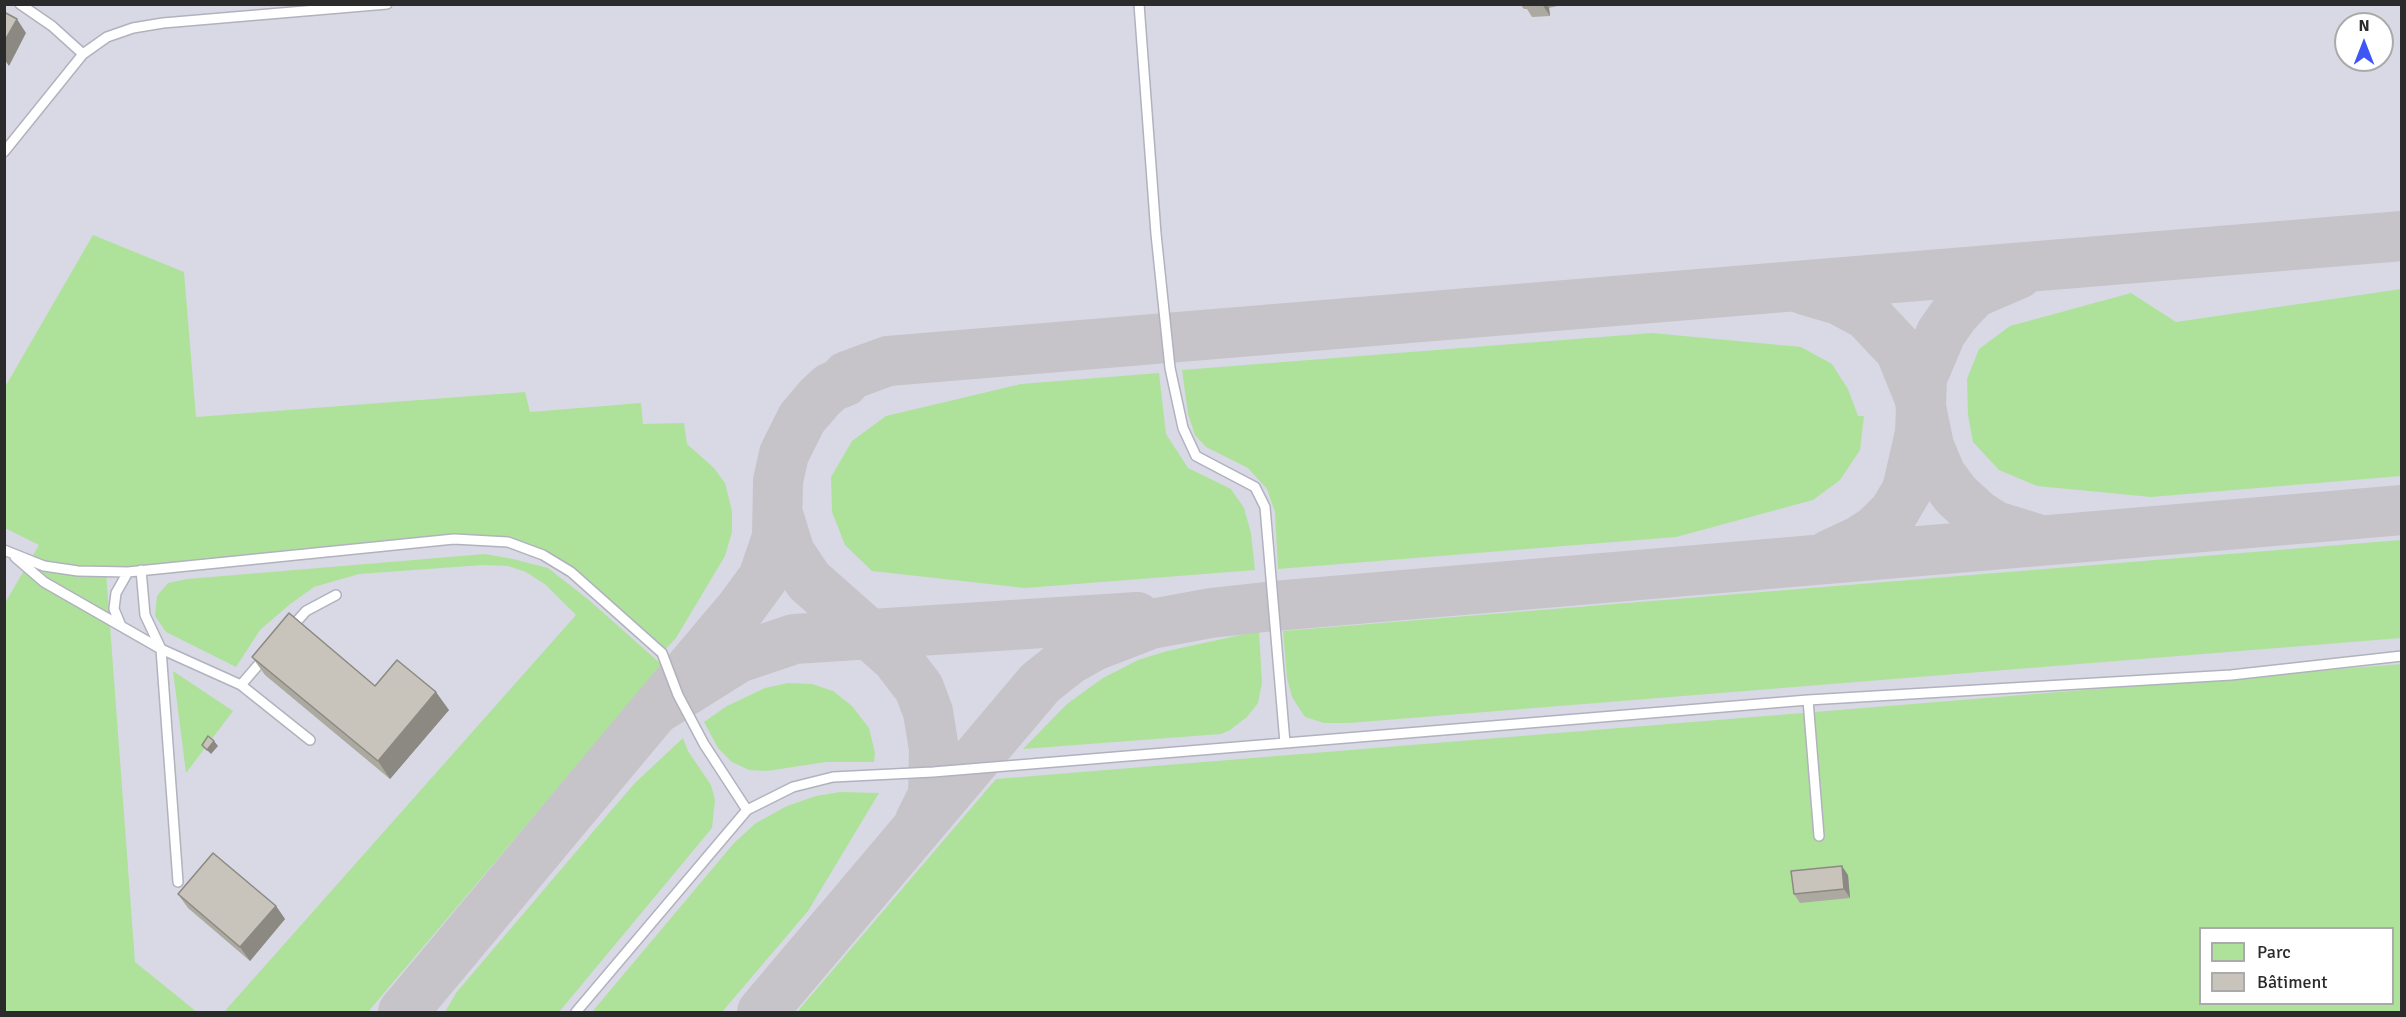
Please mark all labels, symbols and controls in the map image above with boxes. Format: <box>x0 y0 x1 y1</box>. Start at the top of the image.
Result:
north arrow <box>2334 12 2394 72</box>
text: N <box>2358 16 2370 36</box>
legend <box>2199 927 2394 1005</box>
text: Parc <box>2257 941 2291 963</box>
text: Bâtiment <box>2257 971 2328 993</box>

